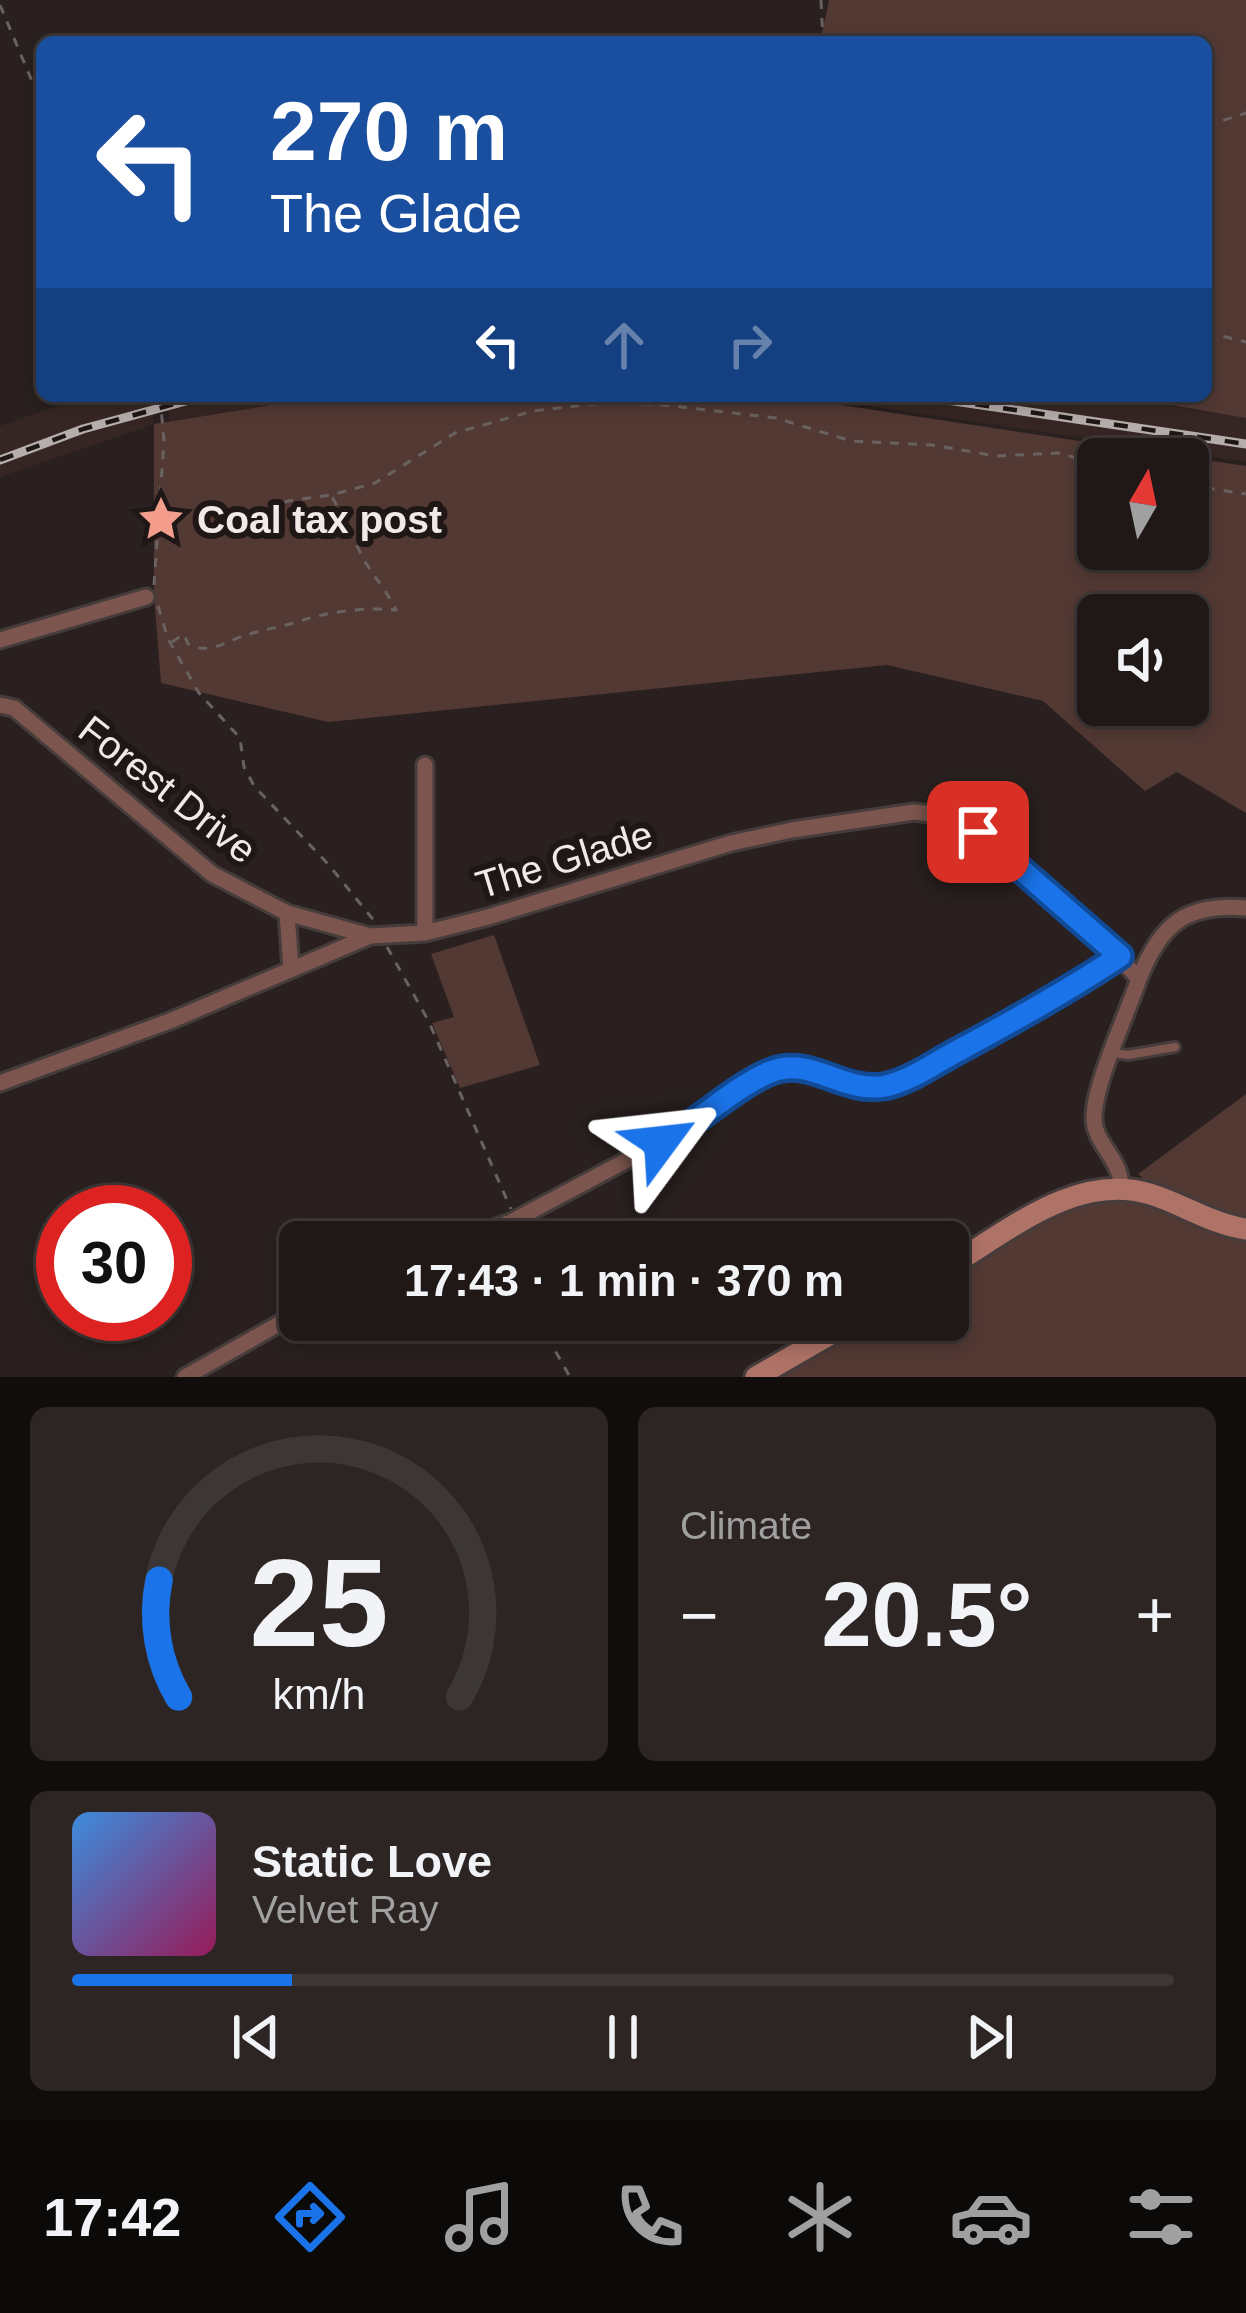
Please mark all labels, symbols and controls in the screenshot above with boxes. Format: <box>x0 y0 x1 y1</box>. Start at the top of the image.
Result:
icon: left <box>72 84 228 240</box>
text: 270 m <box>270 84 508 178</box>
text: The Glade <box>270 183 522 243</box>
icon: left <box>465 312 531 378</box>
icon: ahead <box>591 312 657 378</box>
icon: right <box>717 312 783 378</box>
north arrow <box>1077 438 1209 570</box>
map controls <box>1077 438 1209 726</box>
place icon: Coal tax post <box>136 494 186 544</box>
place label: Coal tax post <box>197 498 442 541</box>
button: sound <box>1077 594 1209 726</box>
street label: Forest Drive <box>71 707 265 872</box>
pin <box>927 781 1029 883</box>
icon: arrive <box>945 799 1011 865</box>
street label: The Glade <box>471 812 658 907</box>
position arrow <box>598 1079 724 1205</box>
speed limit sign: 30 <box>36 1185 192 1341</box>
text: 17:43 · 1 min · 370 m <box>404 1255 844 1306</box>
text: Climate <box>680 1504 812 1547</box>
text: 25 <box>250 1533 388 1672</box>
text: 20.5° <box>821 1565 1033 1665</box>
text: − <box>680 1578 719 1652</box>
text: + <box>1135 1578 1174 1652</box>
text: km/h <box>273 1670 365 1718</box>
text: Static Love <box>252 1836 492 1887</box>
text: Velvet Ray <box>252 1888 438 1931</box>
icon: previous <box>223 2004 289 2070</box>
icon: pause <box>590 2004 656 2070</box>
icon: next <box>957 2004 1023 2070</box>
icon: directions <box>268 2175 352 2259</box>
icon: music <box>438 2175 522 2259</box>
icon: phone <box>608 2175 692 2259</box>
icon: climate <box>778 2175 862 2259</box>
icon: car <box>949 2175 1033 2259</box>
icon: filters <box>1119 2175 1203 2259</box>
text: 17:42 <box>43 2187 181 2247</box>

